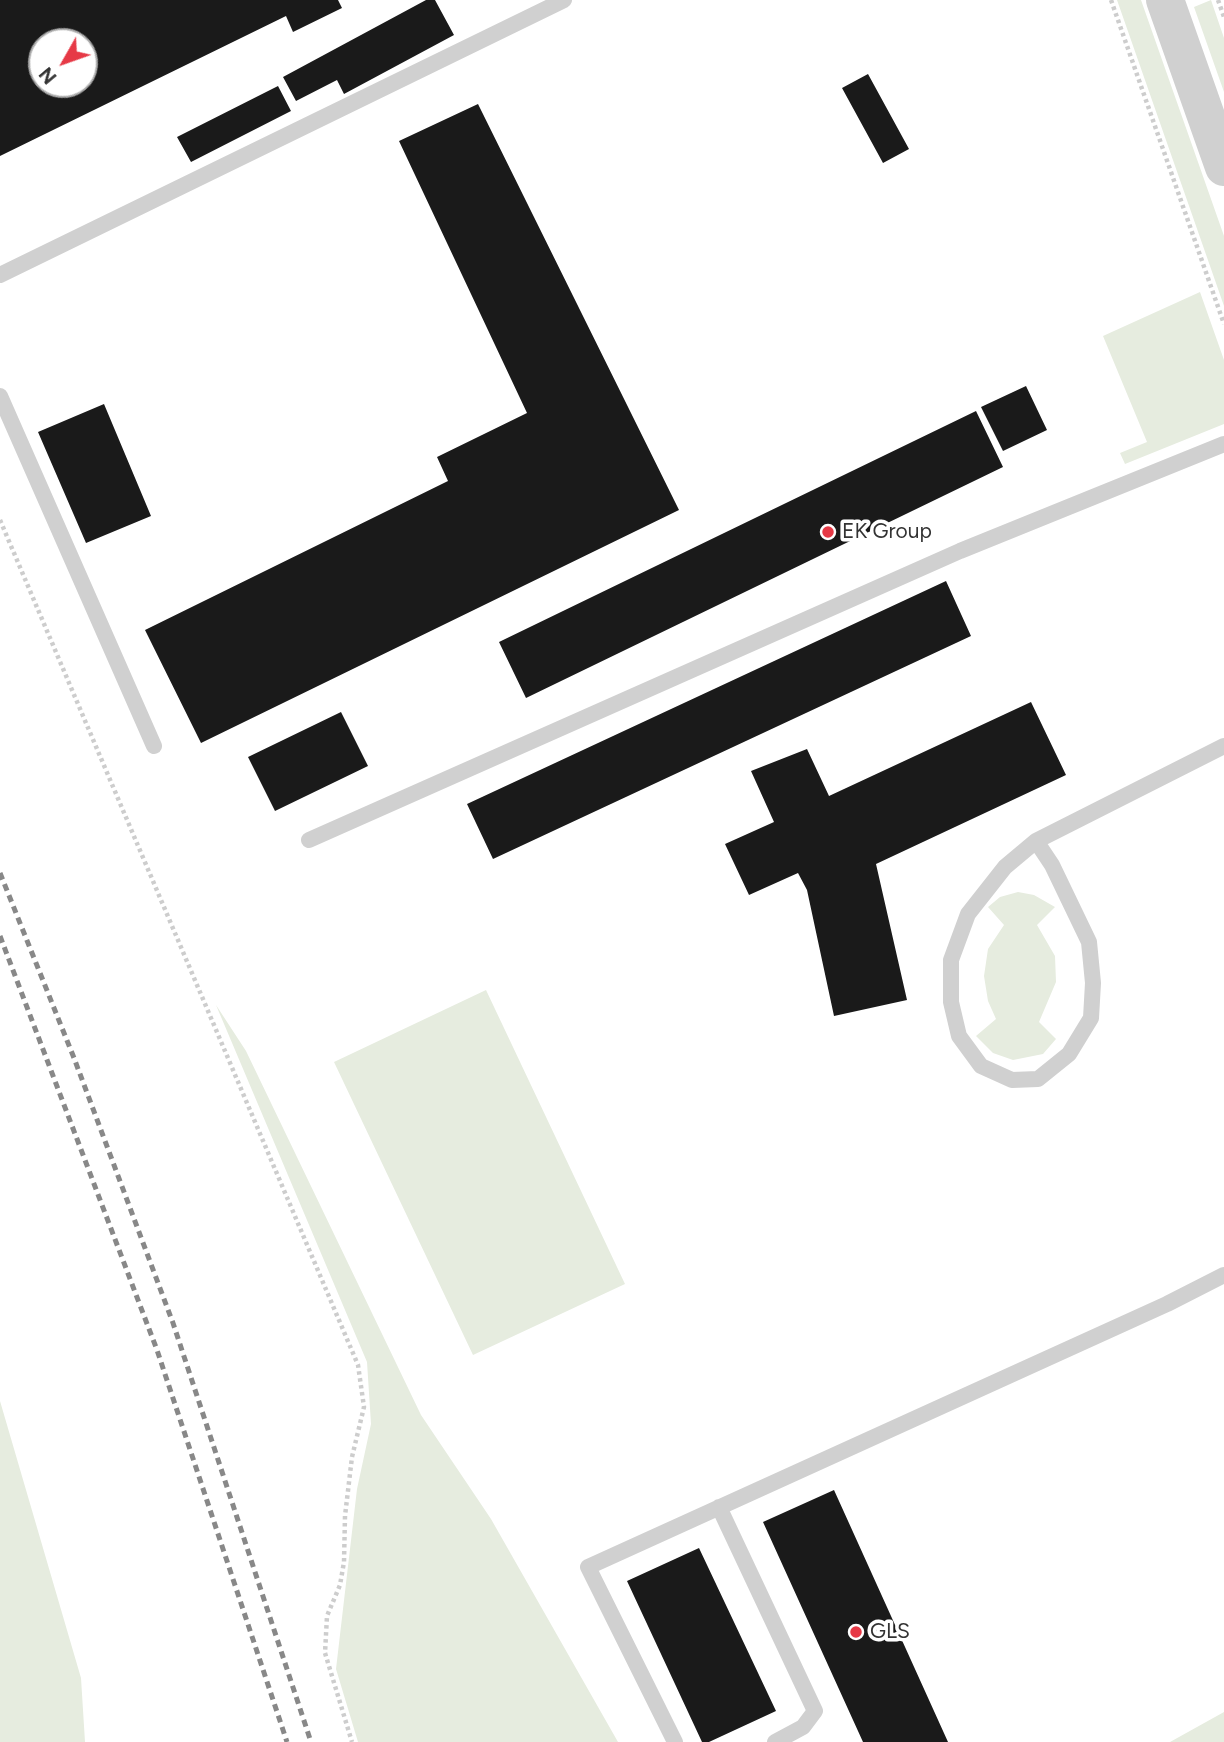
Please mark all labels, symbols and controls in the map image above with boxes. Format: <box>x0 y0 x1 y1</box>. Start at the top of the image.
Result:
north arrow <box>28 28 98 98</box>
text: N <box>35 63 62 89</box>
place label: EK Group <box>842 519 932 545</box>
marker: EK Group <box>820 524 836 540</box>
place label: GLS <box>870 1619 910 1645</box>
marker: GLS <box>848 1624 864 1640</box>

